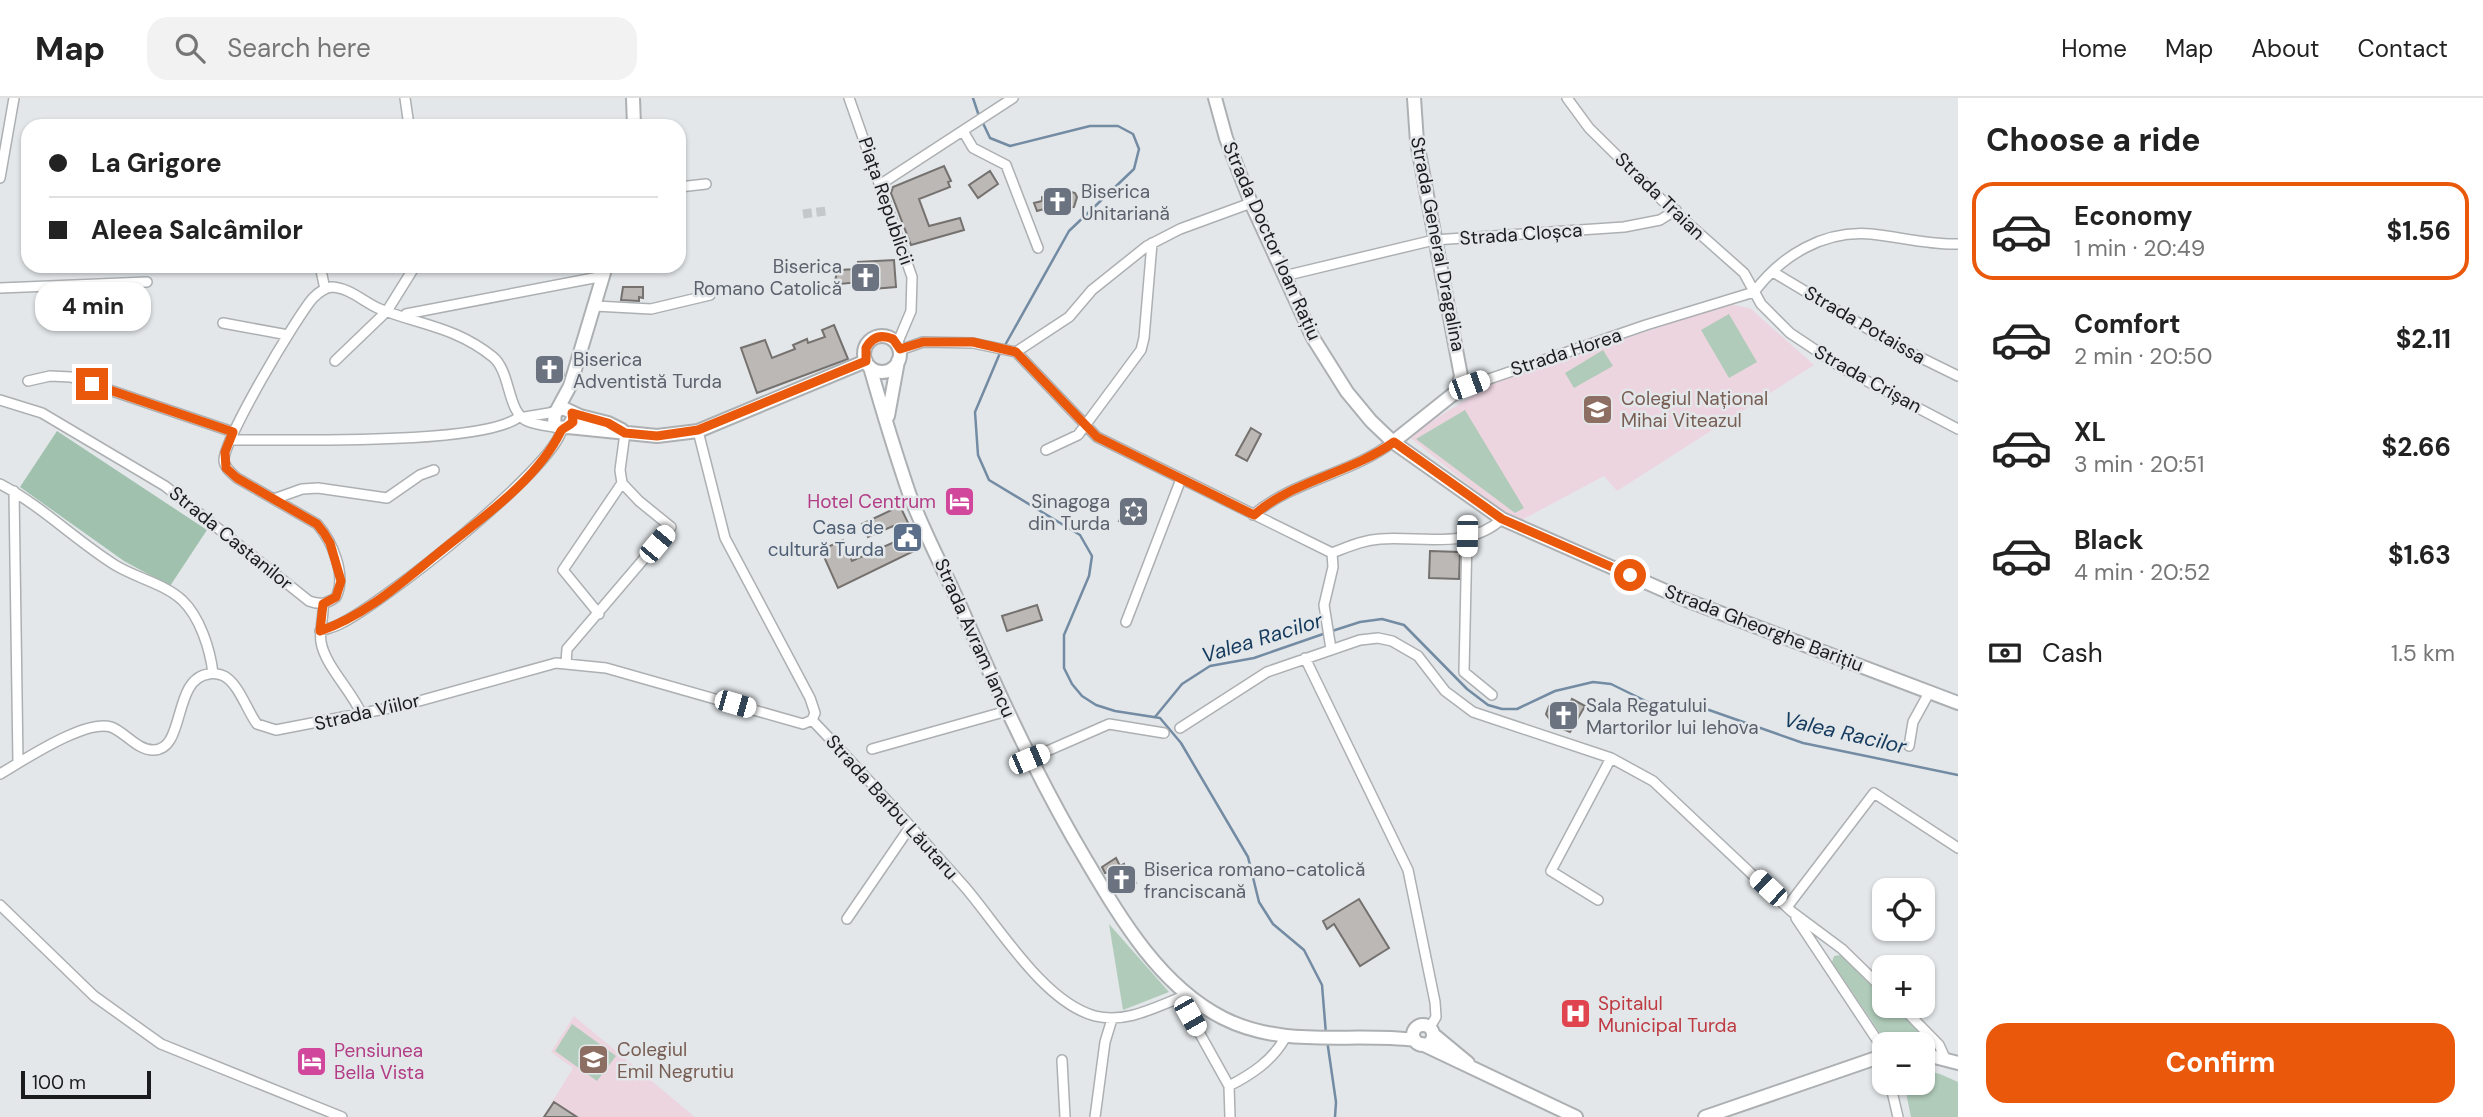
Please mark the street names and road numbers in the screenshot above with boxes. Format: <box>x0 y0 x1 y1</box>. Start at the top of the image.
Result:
street label: Piața Republicii <box>852 134 920 268</box>
street label: Strada General Dragalina <box>1405 135 1471 353</box>
street label: Strada Doctor Ioan Rațiu <box>1217 138 1327 344</box>
street label: Strada Traian <box>1610 147 1710 245</box>
street label: Strada Cloșca <box>1459 217 1583 251</box>
street label: Strada Potaissa <box>1800 280 1930 370</box>
street label: Strada Horea <box>1507 322 1625 382</box>
street label: Strada Crișan <box>1810 339 1926 419</box>
street label: Strada Castanilor <box>164 480 298 596</box>
street label: Strada Avram Iancu <box>929 555 1021 721</box>
street label: Strada Gheorghe Barițiu <box>1661 579 1867 677</box>
street label: Strada Viilor <box>312 688 422 736</box>
street label: Strada Barbu Lăutaru <box>820 729 964 885</box>

